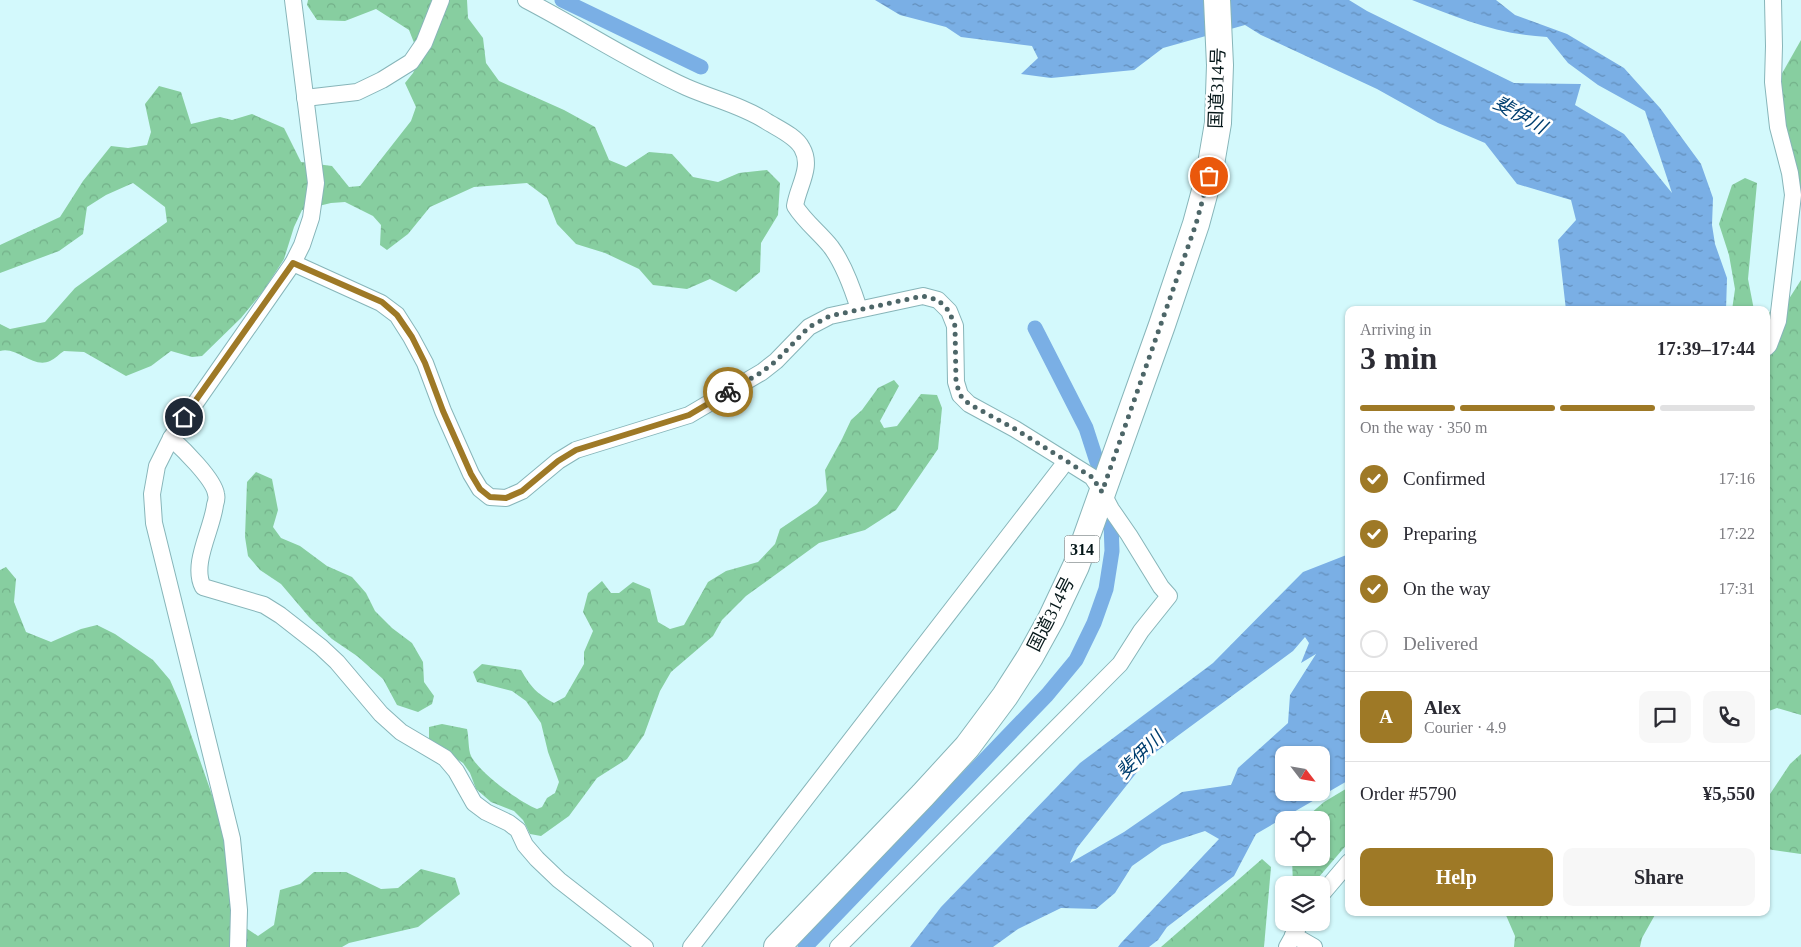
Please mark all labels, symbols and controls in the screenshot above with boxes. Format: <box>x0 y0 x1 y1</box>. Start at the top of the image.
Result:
street label: 国道314号 <box>1206 47 1228 129</box>
water label: 斐伊川 <box>1490 92 1552 139</box>
pin <box>1188 155 1230 197</box>
icon: bag <box>1195 162 1223 190</box>
text: Arriving in <box>1360 321 1432 338</box>
text: 17:39–17:44 <box>1657 338 1755 359</box>
text: 3 min <box>1360 340 1437 376</box>
courier <box>703 367 753 417</box>
icon: bike <box>714 378 742 406</box>
pin <box>163 396 205 438</box>
icon: home <box>170 403 198 431</box>
text: On the way · 350 m <box>1360 419 1488 436</box>
icon: check <box>1360 465 1388 493</box>
text: Confirmed <box>1403 468 1485 489</box>
text: 17:16 <box>1719 470 1755 487</box>
icon: check <box>1360 520 1388 548</box>
text: Preparing <box>1403 523 1477 544</box>
text: 17:22 <box>1719 525 1755 542</box>
road number: 314 <box>1064 536 1100 562</box>
street label: 国道314号 <box>1024 573 1078 655</box>
icon: check <box>1360 575 1388 603</box>
text: On the way <box>1403 578 1491 599</box>
text: 17:31 <box>1719 580 1755 597</box>
text: Delivered <box>1403 633 1478 654</box>
button: chat <box>1639 691 1691 743</box>
button: phone <box>1703 691 1755 743</box>
text: Alex <box>1424 697 1461 718</box>
text: A <box>1379 706 1393 727</box>
text: Courier · 4.9 <box>1424 719 1506 736</box>
water label: 斐伊川 <box>1112 726 1169 783</box>
north arrow <box>1275 746 1330 801</box>
map controls <box>1275 746 1330 931</box>
text: Order #5790 <box>1360 783 1457 804</box>
text: ¥5,550 <box>1703 783 1755 804</box>
button: locate <box>1275 811 1330 866</box>
button: Help <box>1360 848 1553 906</box>
button: Share <box>1563 848 1755 906</box>
button: layers <box>1275 876 1330 931</box>

